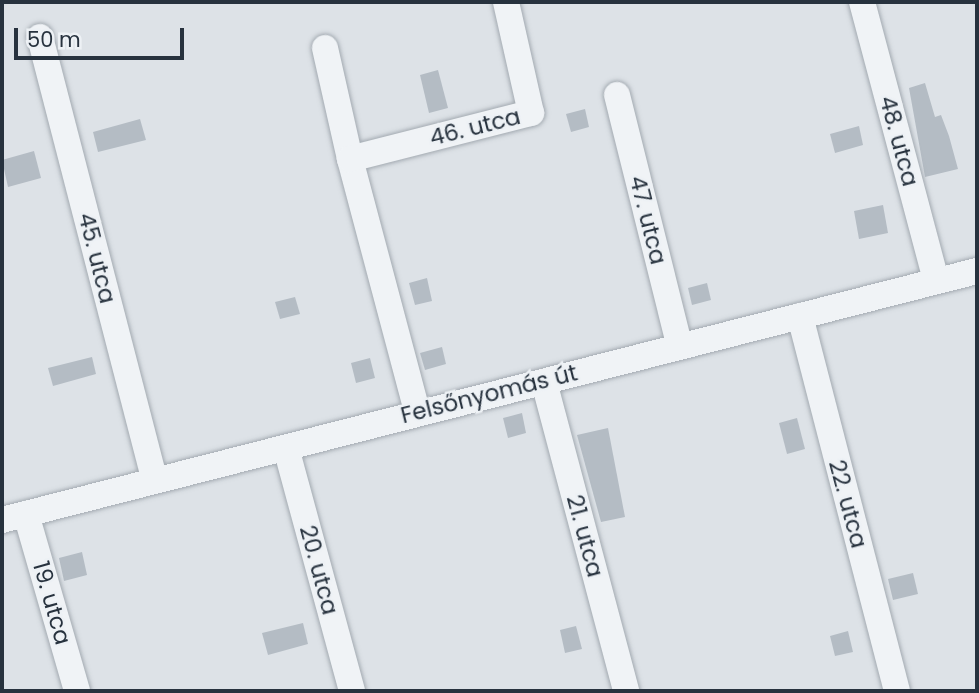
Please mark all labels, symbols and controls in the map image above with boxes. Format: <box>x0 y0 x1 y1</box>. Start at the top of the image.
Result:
scale bar <box>18 14 187 58</box>
text: 50 m <box>27 25 81 54</box>
street label: 48. utca <box>874 93 924 189</box>
street label: 46. utca <box>427 102 523 152</box>
street label: 47. utca <box>624 173 672 267</box>
street label: 45. utca <box>72 210 122 306</box>
street label: Felsőnyomás út <box>398 359 580 429</box>
street label: 22. utca <box>823 457 873 551</box>
street label: 21. utca <box>561 492 609 580</box>
street label: 20. utca <box>294 522 344 618</box>
street label: 19. utca <box>27 558 77 648</box>

